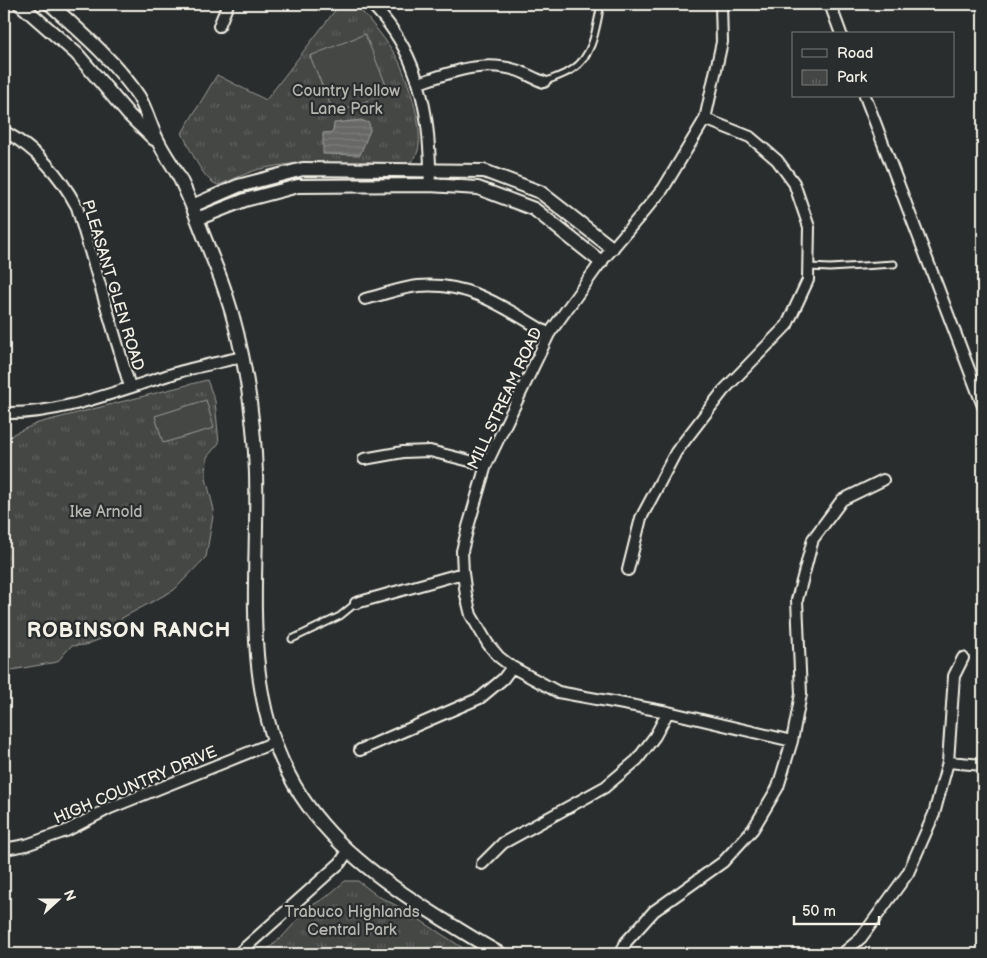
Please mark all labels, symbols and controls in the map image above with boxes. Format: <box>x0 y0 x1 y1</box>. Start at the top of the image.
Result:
legend <box>792 32 954 98</box>
text: Road <box>837 44 873 63</box>
text: Park <box>837 68 868 87</box>
park label: Country Hollow Lane Park <box>292 82 400 119</box>
street label: PLEASANT GLEN ROAD <box>78 198 148 373</box>
street label: MILL STREAM ROAD <box>464 325 547 473</box>
park label: Ike Arnold <box>70 503 142 522</box>
district label: ROBINSON RANCH <box>27 618 231 643</box>
street label: HIGH COUNTRY DRIVE <box>51 742 220 828</box>
north arrow <box>32 876 82 926</box>
text: N <box>60 888 79 903</box>
scale bar <box>794 893 880 925</box>
text: 50 m <box>802 902 836 921</box>
park label: Trabuco Highlands Central Park <box>284 903 420 940</box>

